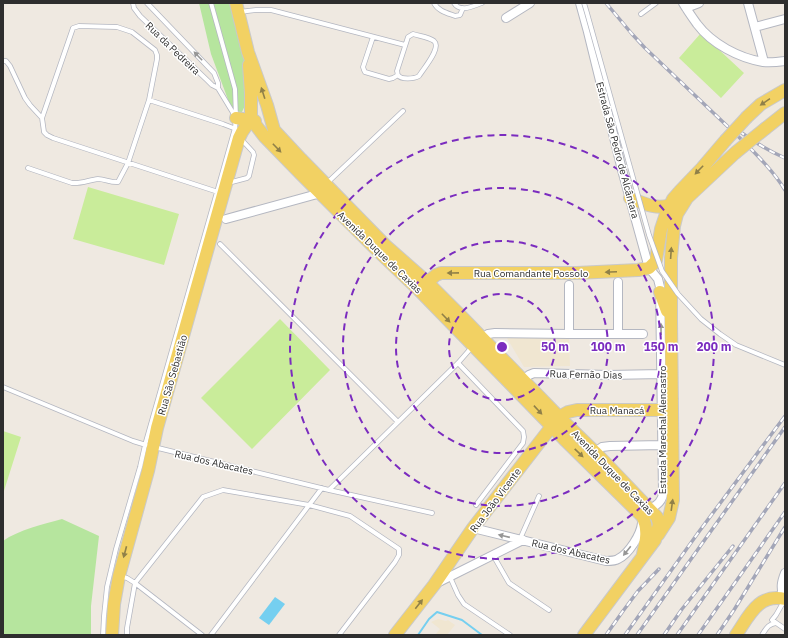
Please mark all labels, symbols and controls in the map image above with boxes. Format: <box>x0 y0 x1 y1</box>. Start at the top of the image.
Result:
street label: Rua da Pedreira <box>143 19 203 78</box>
one-way arrow <box>193 51 203 61</box>
street label: Estrada São Pedro de Alcântara <box>593 80 642 221</box>
one-way arrow <box>260 86 266 98</box>
one-way arrow <box>760 98 770 106</box>
one-way arrow <box>272 143 281 153</box>
one-way arrow <box>694 165 704 175</box>
street label: Avenida Duque de Caxias <box>335 208 425 296</box>
one-way arrow <box>668 247 675 259</box>
street label: Rua Comandante Possolo <box>474 267 589 280</box>
one-way arrow <box>605 268 617 275</box>
one-way arrow <box>446 270 459 276</box>
one-way arrow <box>442 313 451 323</box>
one-way arrow <box>658 322 664 335</box>
street label: Rua São Sebastião <box>155 333 190 417</box>
text: 50 m <box>541 339 569 354</box>
text: 100 m <box>590 339 626 354</box>
text: 150 m <box>643 339 679 354</box>
text: 200 m <box>696 339 732 354</box>
centre of rings <box>495 340 509 354</box>
street label: Estrada Marechal Alencastro <box>656 365 669 494</box>
street label: Rua Fernão Dias <box>550 367 623 382</box>
street label: Rua Manacá <box>590 404 645 417</box>
one-way arrow <box>533 405 542 416</box>
street label: Avenida Duque de Caxias <box>569 427 657 518</box>
street label: Rua dos Abacates <box>173 447 255 478</box>
one-way arrow <box>574 448 584 458</box>
street label: Rua João Vicente <box>467 465 524 535</box>
one-way arrow <box>669 499 675 511</box>
one-way arrow <box>498 532 510 538</box>
street label: Rua dos Abacates <box>530 536 612 567</box>
one-way arrow <box>623 545 631 556</box>
one-way arrow <box>122 547 128 559</box>
one-way arrow <box>414 598 423 609</box>

